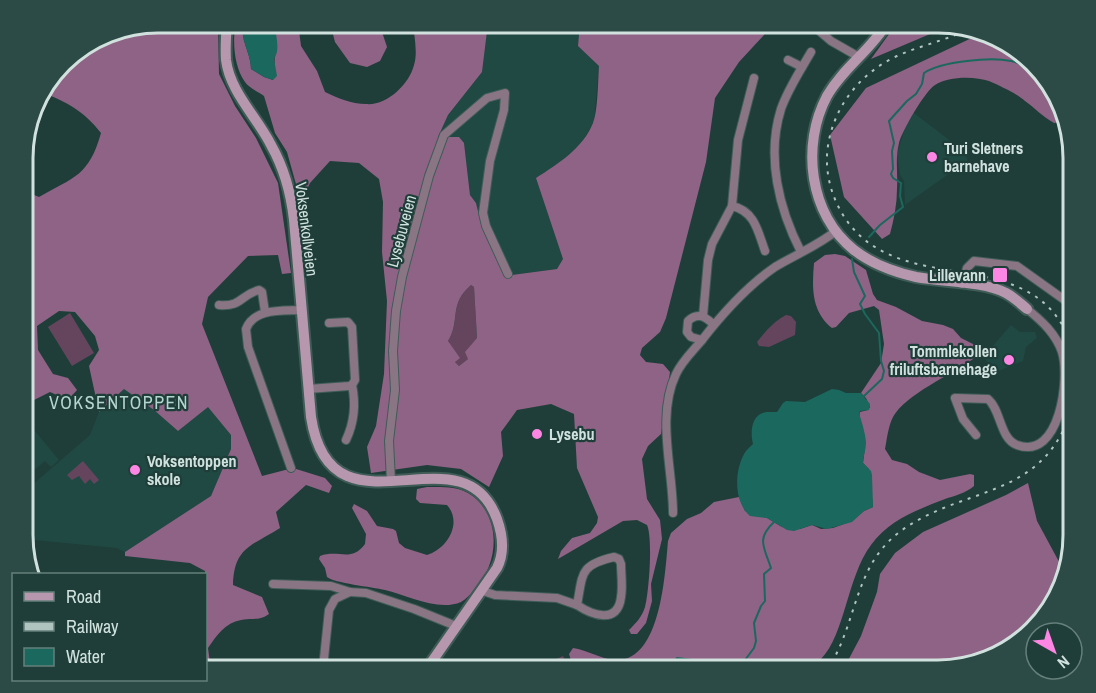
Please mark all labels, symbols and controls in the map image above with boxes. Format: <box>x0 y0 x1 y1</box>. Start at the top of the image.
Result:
place label: Turi Sletners barnehave <box>944 137 1023 177</box>
marker: Turi Sletners barnehave <box>925 150 939 164</box>
street label: Voksenkollveien <box>290 181 324 277</box>
street label: Lysebuveien <box>381 192 421 270</box>
place label: Lillevann <box>929 264 986 286</box>
marker: Lillevann <box>991 266 1009 284</box>
place label: Tommlekollen friluftsbarnehage <box>890 340 997 380</box>
marker: Tommlekollen friluftsbarnehage <box>1002 353 1016 367</box>
district label: VOKSENTOPPEN <box>49 390 189 415</box>
place label: Lysebu <box>549 423 594 445</box>
marker: Lysebu <box>530 427 544 441</box>
place label: Voksentoppen skole <box>147 450 236 490</box>
marker: Voksentoppen skole <box>128 463 142 477</box>
legend <box>12 573 207 681</box>
text: Road <box>66 584 101 609</box>
text: Railway <box>66 614 119 639</box>
north arrow <box>1024 621 1084 681</box>
text: Water <box>66 644 105 669</box>
text: N <box>1053 651 1074 674</box>

